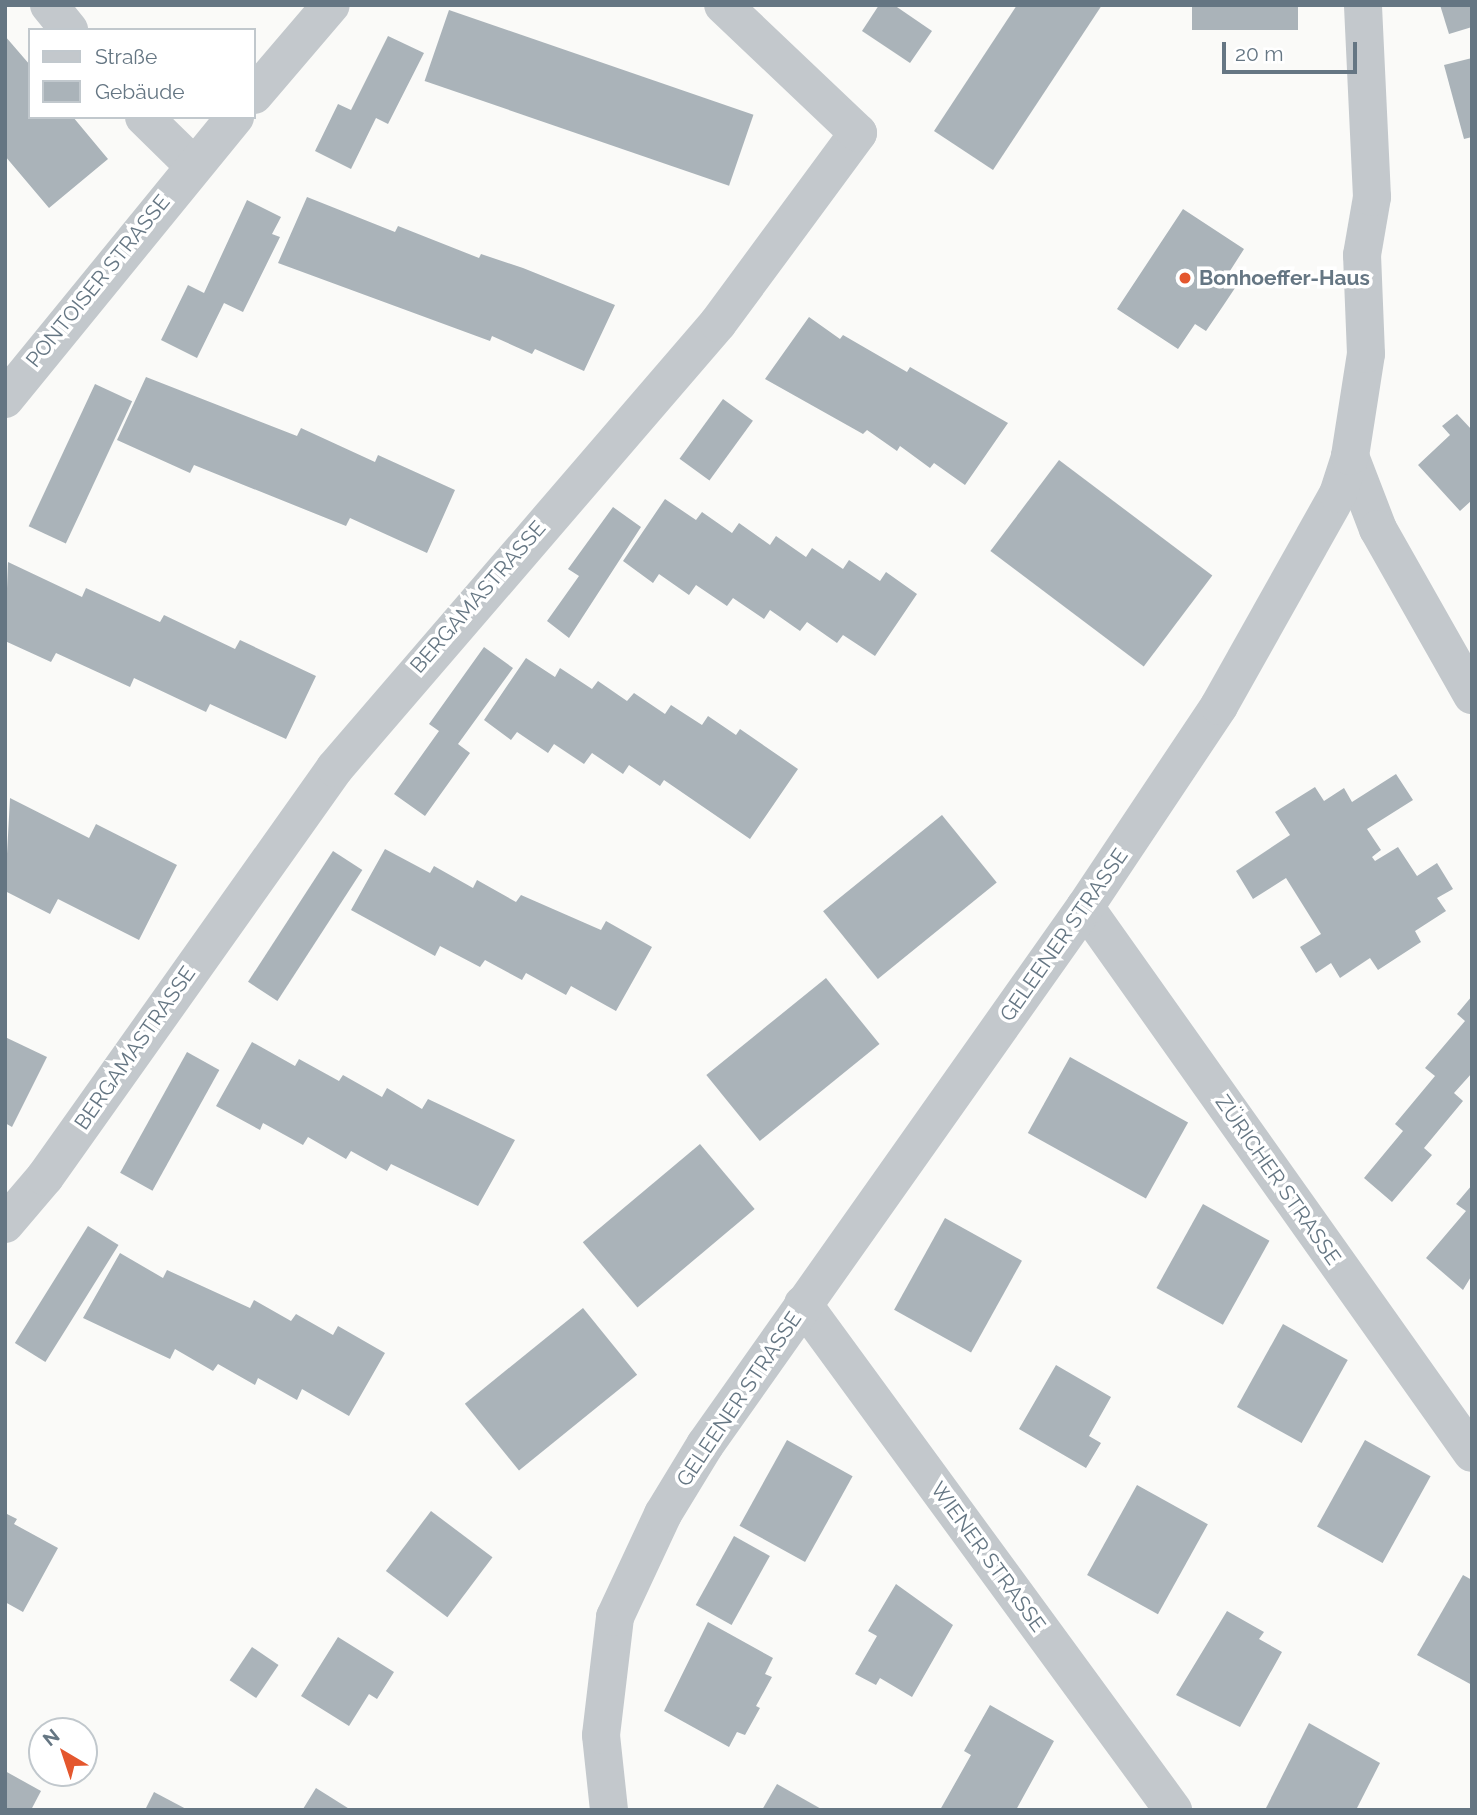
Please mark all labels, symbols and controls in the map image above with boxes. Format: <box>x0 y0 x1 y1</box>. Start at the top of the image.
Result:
legend <box>28 28 256 119</box>
scale bar <box>1225 28 1360 72</box>
text: 20 m <box>1235 41 1283 66</box>
text: Straße <box>95 44 157 69</box>
text: Gebäude <box>95 79 185 104</box>
street label: PONTOISER STRASSE <box>21 190 175 372</box>
place label: Bonhoeffer-Haus <box>1199 265 1370 291</box>
marker: Bonhoeffer-Haus <box>1177 270 1193 286</box>
street label: BERGAMASTRASSE <box>405 516 551 678</box>
street label: GELEENER STRASSE <box>995 844 1133 1026</box>
street label: BERGAMASTRASSE <box>69 961 201 1135</box>
street label: ZÜRICHER STRASSE <box>1210 1090 1346 1270</box>
street label: GELEENER STRASSE <box>671 1307 807 1491</box>
street label: WIENER STRASSE <box>925 1477 1051 1637</box>
north arrow <box>28 1717 98 1787</box>
text: N <box>38 1724 64 1750</box>

